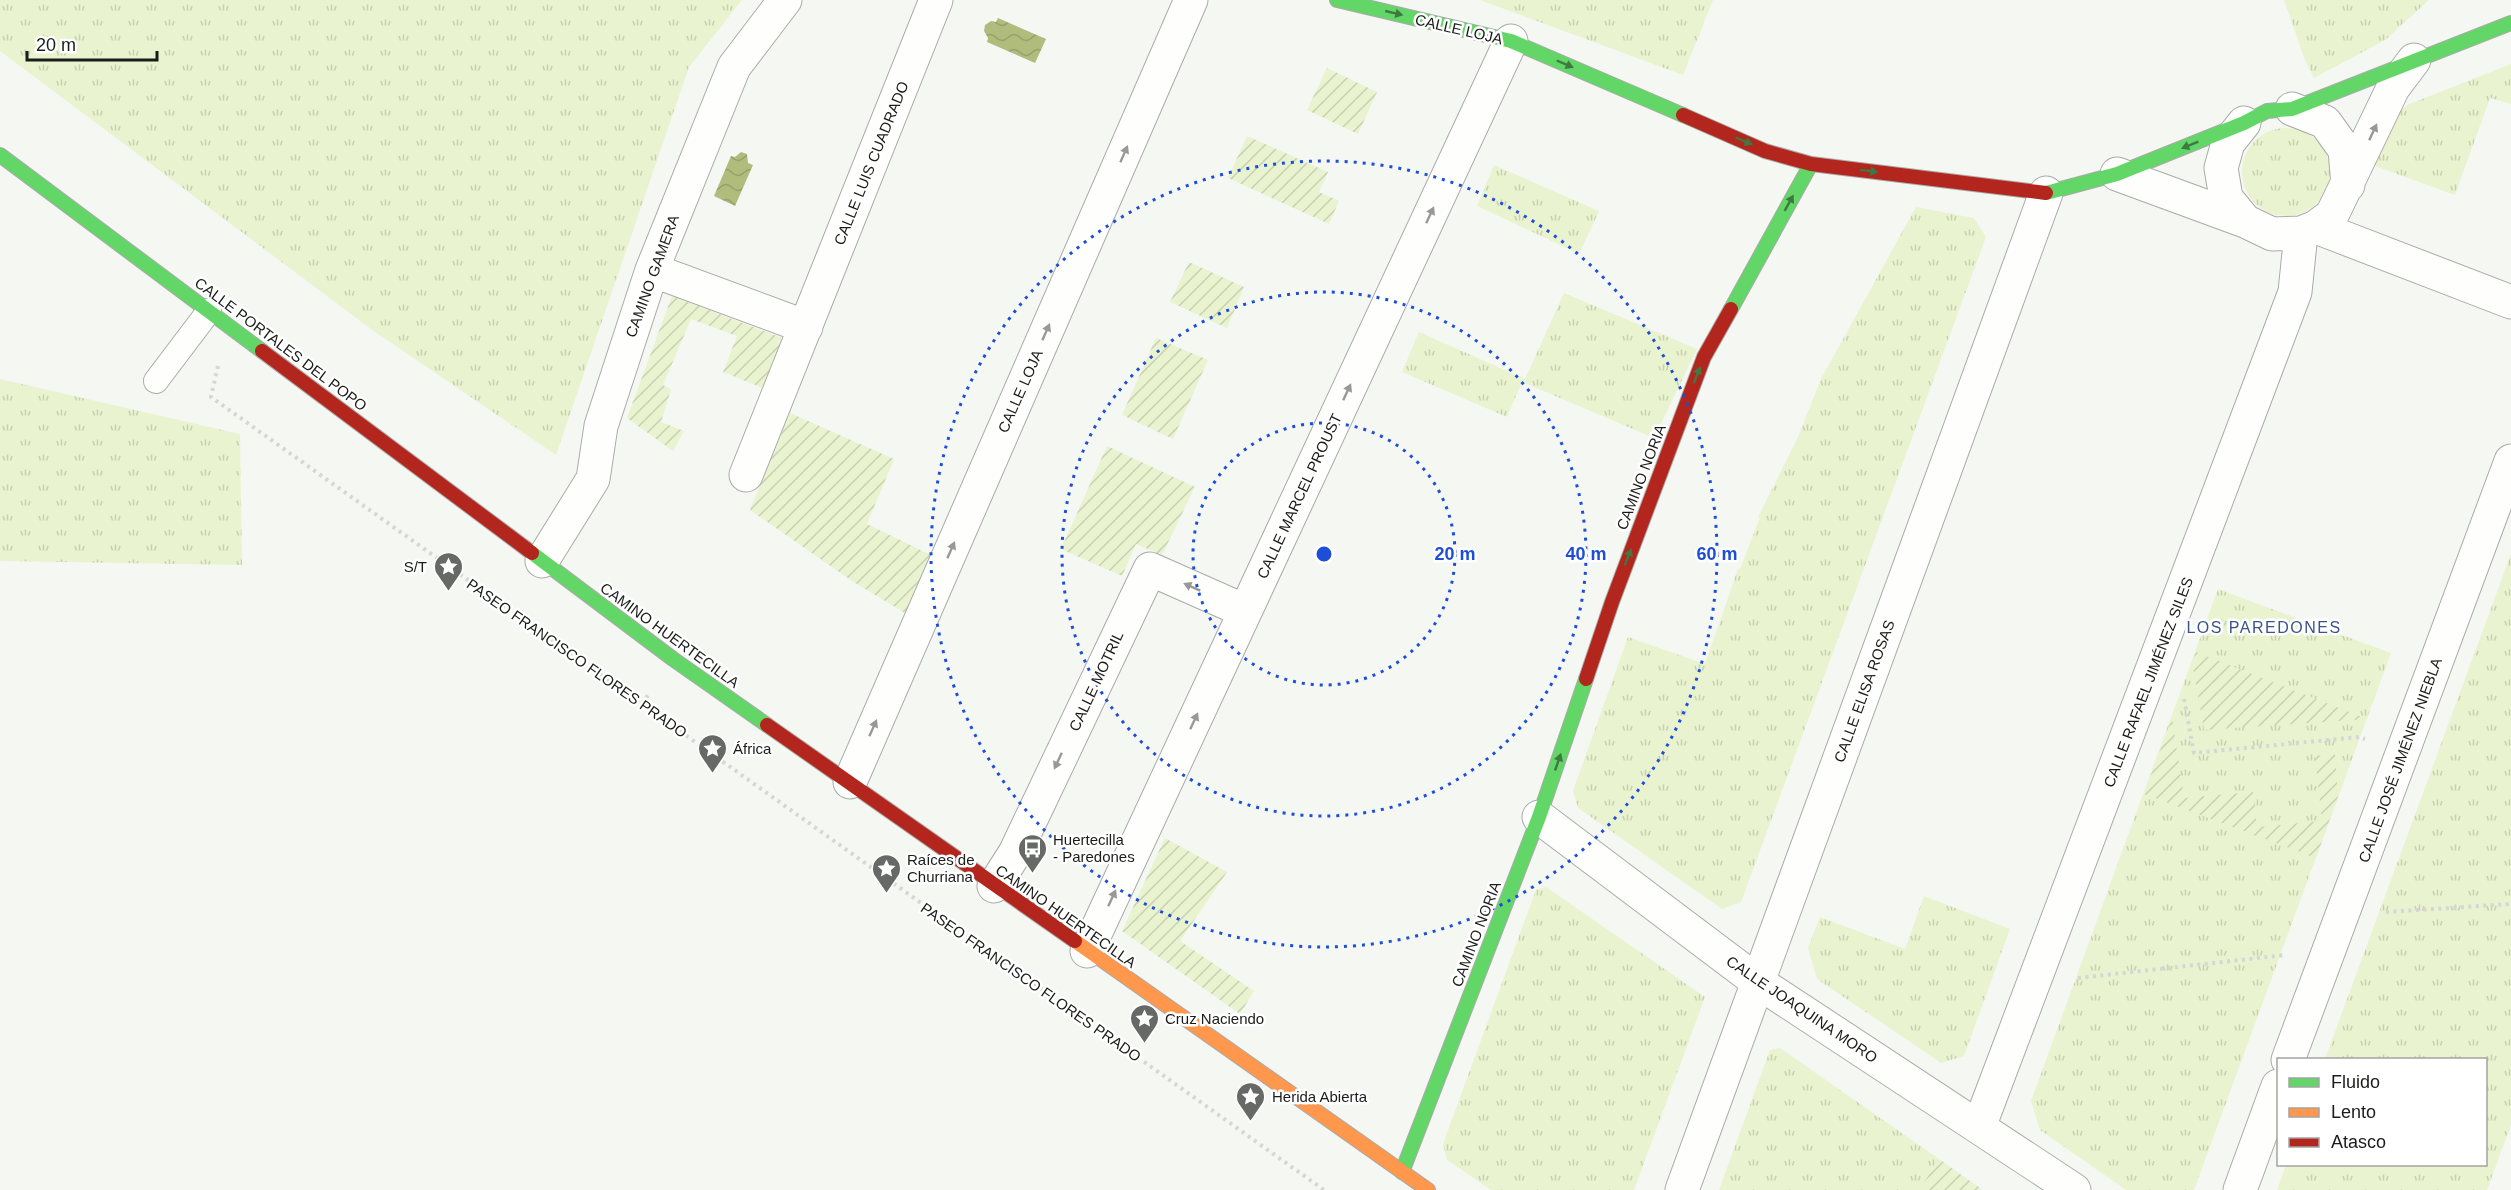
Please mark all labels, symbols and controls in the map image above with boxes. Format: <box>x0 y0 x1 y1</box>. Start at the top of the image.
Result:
one-way arrow <box>1385 9 1403 19</box>
street label: CALLE LOJA <box>1414 11 1504 47</box>
scale bar <box>27 24 158 62</box>
text: 20 m <box>36 35 76 55</box>
one-way arrow <box>1556 59 1574 69</box>
street label: CALLE LUIS CUADRADO <box>830 79 912 247</box>
one-way arrow <box>2368 123 2377 140</box>
one-way arrow <box>1735 137 1752 146</box>
one-way arrow <box>2180 140 2198 150</box>
one-way arrow <box>1119 144 1129 162</box>
one-way arrow <box>1860 167 1879 176</box>
one-way arrow <box>1784 195 1794 212</box>
one-way arrow <box>1425 207 1434 224</box>
street label: CAMINO GAMERA <box>622 212 682 340</box>
street label: CALLE PORTALES DEL POPO <box>192 274 370 414</box>
one-way arrow <box>1041 323 1051 341</box>
street label: CALLE LOJA <box>994 347 1046 435</box>
one-way arrow <box>1693 366 1702 384</box>
one-way arrow <box>1343 384 1352 401</box>
street label: CALLE MARCEL PROUST <box>1253 411 1345 581</box>
street label: CAMINO NORIA <box>1613 422 1669 532</box>
one-way arrow <box>946 540 956 558</box>
centre of rings <box>1314 544 1334 564</box>
text: 20 m <box>1434 544 1476 564</box>
text: 40 m <box>1565 544 1607 564</box>
text: 60 m <box>1696 544 1738 564</box>
one-way arrow <box>1624 548 1634 566</box>
place icon: S/T <box>432 550 464 592</box>
place label: S/T <box>404 558 427 575</box>
street label: PASEO FRANCISCO FLORES PRADO <box>464 575 690 741</box>
street label: CALLE RAFAEL JIMÉNEZ SILES <box>2100 575 2196 789</box>
street label: CAMINO HUERTECILLA <box>597 579 743 691</box>
one-way arrow <box>1183 583 1200 592</box>
street label: CALLE ELISA ROSAS <box>1830 618 1898 764</box>
district label: LOS PAREDONES <box>2186 619 2342 636</box>
street label: CALLE MOTRIL <box>1065 628 1127 734</box>
street label: CALLE JOSÉ JIMÉNEZ NIEBLA <box>2355 655 2445 865</box>
one-way arrow <box>1189 712 1199 730</box>
one-way arrow <box>868 719 878 737</box>
place icon: África <box>696 732 728 774</box>
place label: África <box>733 740 772 757</box>
one-way arrow <box>1054 752 1063 769</box>
one-way arrow <box>1554 753 1563 771</box>
place label: Huertecilla - Paredones <box>1053 831 1135 865</box>
bus stop icon: Huertecilla - Paredones <box>1016 832 1048 874</box>
place label: Raíces de Churriana <box>907 851 975 885</box>
place icon: Raíces de Churriana <box>870 852 902 894</box>
street label: CAMINO HUERTECILLA <box>993 861 1139 971</box>
street label: CAMINO NORIA <box>1448 879 1504 989</box>
one-way arrow <box>1107 890 1116 907</box>
street label: PASEO FRANCISCO FLORES PRADO <box>918 899 1144 1065</box>
street label: CALLE JOAQUINA MORO <box>1723 952 1881 1066</box>
place icon: Cruz Naciendo <box>1128 1002 1160 1044</box>
place label: Cruz Naciendo <box>1165 1010 1264 1027</box>
legend <box>2277 1058 2487 1166</box>
text: Fluido <box>2331 1072 2380 1092</box>
place icon: Herida Abierta <box>1235 1080 1267 1122</box>
place label: Herida Abierta <box>1272 1088 1368 1105</box>
text: Lento <box>2331 1102 2376 1122</box>
text: Atasco <box>2331 1132 2386 1152</box>

